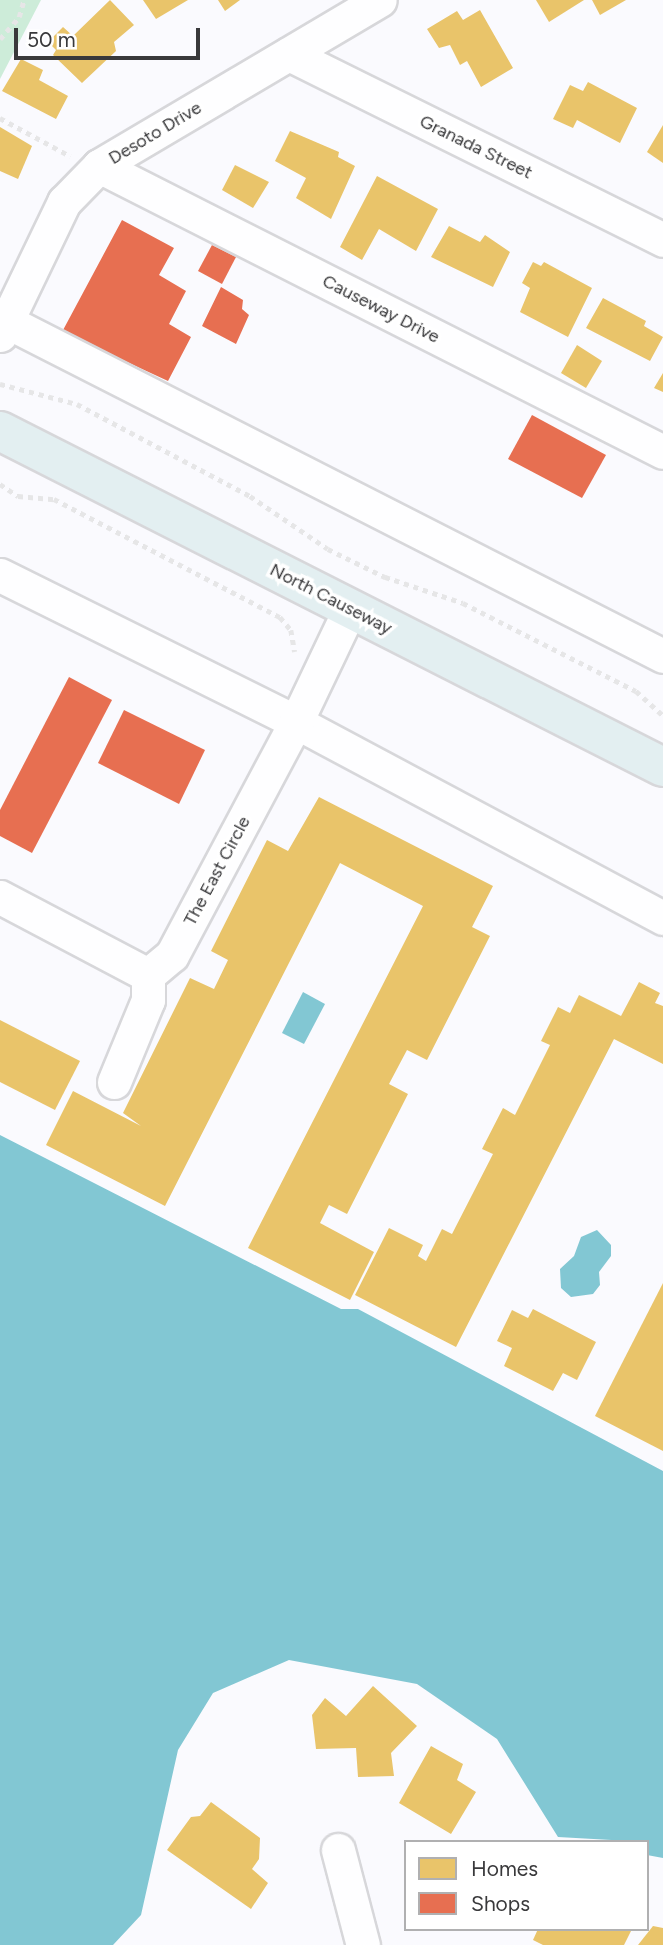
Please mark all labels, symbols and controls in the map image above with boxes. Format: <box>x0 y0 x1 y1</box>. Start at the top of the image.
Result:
scale bar <box>18 14 203 58</box>
text: 50 m <box>27 27 76 52</box>
street label: Desoto Drive <box>105 97 205 169</box>
street label: Granada Street <box>416 110 536 184</box>
street label: Causeway Drive <box>319 270 443 348</box>
street label: North Causeway <box>266 559 396 639</box>
street label: The East Circle <box>179 813 255 929</box>
legend <box>404 1840 649 1931</box>
text: Homes <box>471 1856 538 1881</box>
text: Shops <box>471 1891 530 1916</box>

